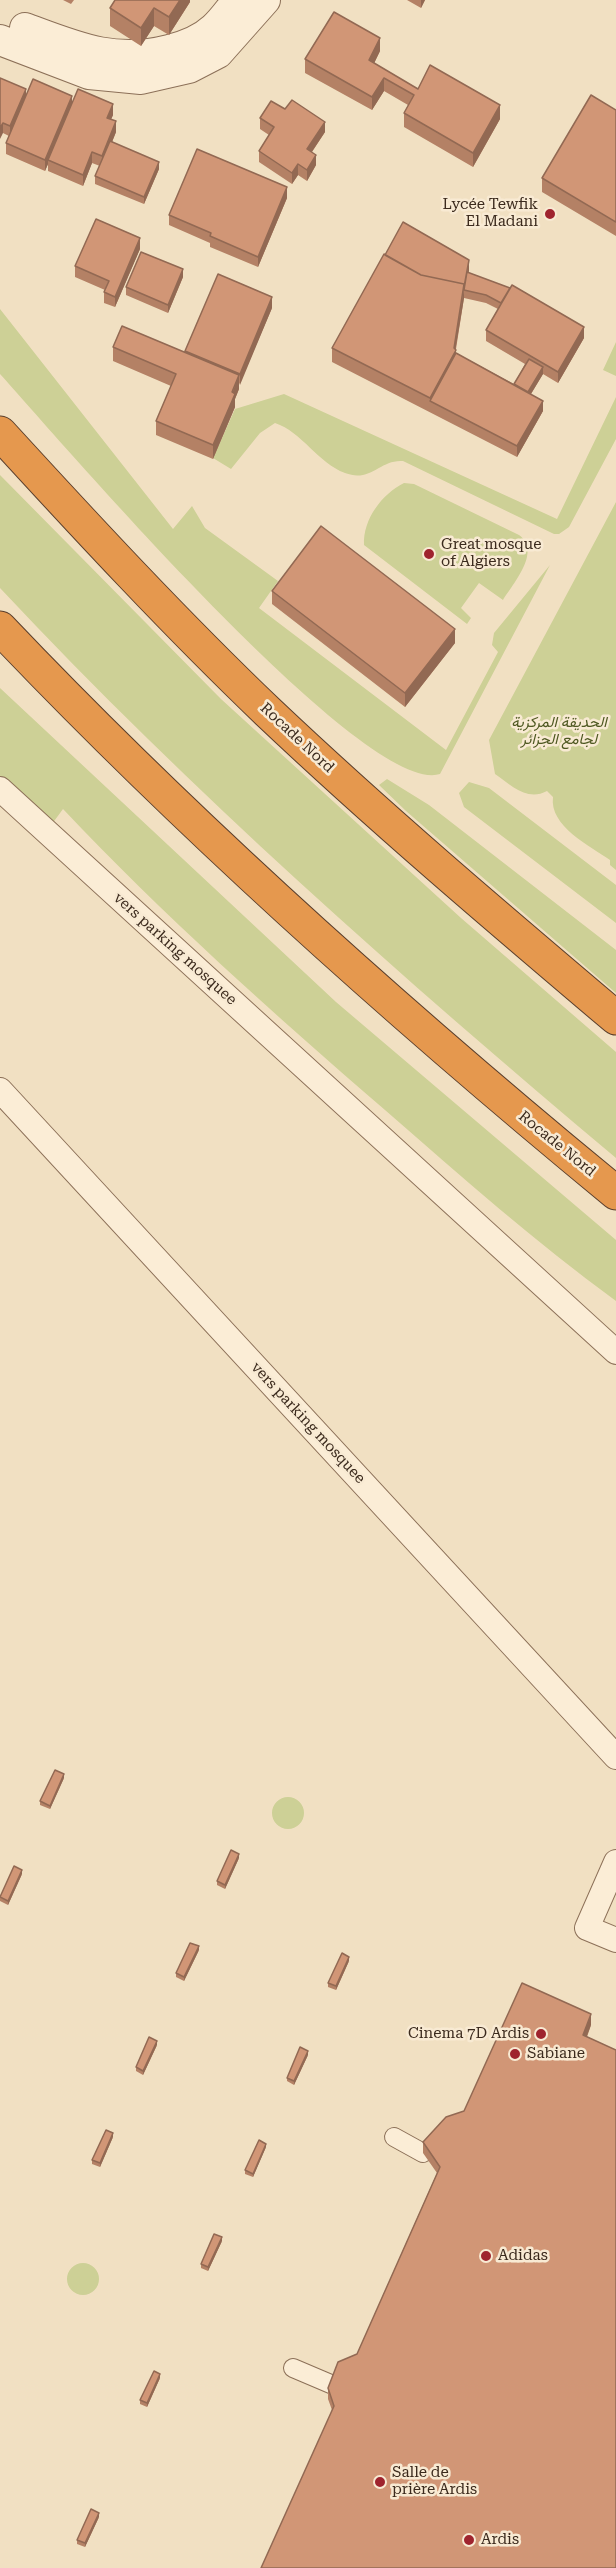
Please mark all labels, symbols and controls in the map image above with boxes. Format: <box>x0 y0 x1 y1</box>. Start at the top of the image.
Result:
place label: Lycée Tewfik El Madani <box>442 196 538 231</box>
marker: Lycée Tewfik El Madani <box>543 207 557 221</box>
place label: Great mosque of Algiers <box>441 536 541 571</box>
marker: Great mosque of Algiers <box>422 547 436 561</box>
street label: Rocade Nord <box>256 699 338 777</box>
park label: الحديقة المركزية لجامع الجزائر <box>511 714 607 749</box>
street label: vers parking mosquee <box>110 889 240 1009</box>
street label: Rocade Nord <box>515 1107 599 1181</box>
street label: vers parking mosquee <box>247 1359 369 1487</box>
place label: Cinema 7D Ardis <box>408 2025 529 2043</box>
marker: Cinema 7D Ardis <box>534 2027 548 2041</box>
place label: Sabiane <box>527 2045 585 2063</box>
marker: Sabiane <box>508 2047 522 2061</box>
place label: Adidas <box>498 2247 548 2265</box>
marker: Adidas <box>479 2249 493 2263</box>
place label: Salle de prière Ardis <box>392 2464 477 2499</box>
marker: Salle de prière Ardis <box>373 2475 387 2489</box>
place label: Ardis <box>481 2531 519 2549</box>
marker: Ardis <box>462 2533 476 2547</box>

